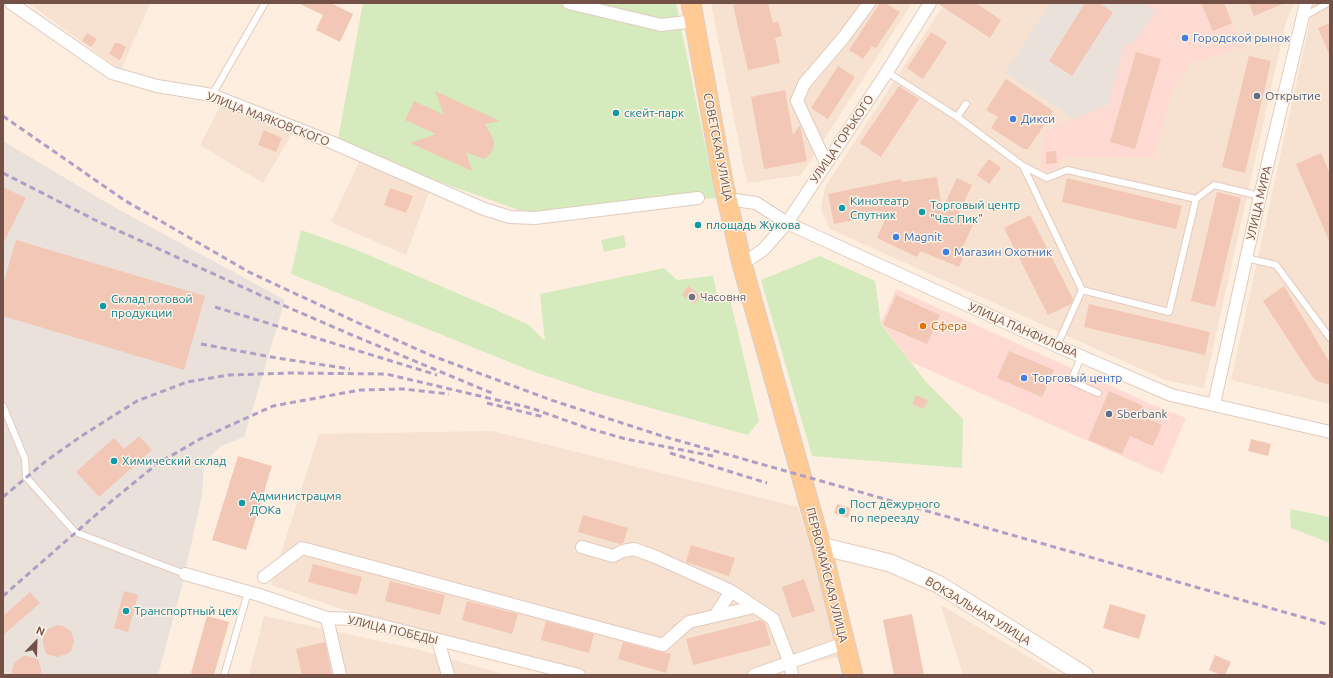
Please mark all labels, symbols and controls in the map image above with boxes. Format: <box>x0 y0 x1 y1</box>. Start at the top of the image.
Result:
place label: Городской рынок <box>1193 31 1290 45</box>
marker: Городской рынок <box>1180 33 1190 43</box>
street label: УЛИЦА МАЯКОВСКОГО <box>204 89 332 149</box>
place label: Открытие <box>1265 89 1321 103</box>
marker: Открытие <box>1252 91 1262 101</box>
street label: СОВЕТСКАЯ УЛИЦА <box>700 92 736 202</box>
street label: УЛИЦА ГОРЬКОГО <box>807 92 877 186</box>
place label: скейт-парк <box>624 106 684 120</box>
marker: скейт-парк <box>611 108 621 118</box>
place label: Дикси <box>1021 112 1055 126</box>
marker: Дикси <box>1008 114 1018 124</box>
street label: УЛИЦА МИРА <box>1243 164 1275 242</box>
place label: Кинотеатр Спутник <box>850 194 909 222</box>
place label: Торговый центр "Час Пик" <box>930 198 1020 226</box>
marker: Кинотеатр Спутник <box>837 203 847 213</box>
marker: Торговый центр "Час Пик" <box>917 207 927 217</box>
place label: площадь Жукова <box>706 218 800 232</box>
marker: площадь Жукова <box>693 220 703 230</box>
place label: Magnit <box>904 230 942 244</box>
marker: Magnit <box>891 232 901 242</box>
place label: Магазин Охотник <box>954 245 1052 259</box>
marker: Магазин Охотник <box>941 247 951 257</box>
place label: Часовня <box>700 290 746 304</box>
place label: Склад готовой продукции <box>111 292 193 320</box>
marker: Часовня <box>687 292 697 302</box>
street label: УЛИЦА ПАНФИЛОВА <box>966 299 1080 361</box>
marker: Склад готовой продукции <box>98 301 108 311</box>
place label: Сфера <box>931 319 967 333</box>
marker: Сфера <box>918 321 928 331</box>
place label: Торговый центр <box>1032 371 1122 385</box>
marker: Торговый центр <box>1019 373 1029 383</box>
place label: Sberbank <box>1117 407 1168 421</box>
marker: Sberbank <box>1104 409 1114 419</box>
place label: Химический склад <box>122 454 226 468</box>
marker: Химический склад <box>109 456 119 466</box>
place label: Администрацмя ДОКа <box>250 489 341 517</box>
place label: Пост дежурного по переезду <box>850 497 940 525</box>
marker: Администрацмя ДОКа <box>237 498 247 508</box>
street label: ПЕРВОМАЙСКАЯ УЛИЦА <box>803 506 851 644</box>
marker: Пост дежурного по переезду <box>837 506 847 516</box>
street label: ВОКЗАЛЬНАЯ УЛИЦА <box>923 574 1033 648</box>
place label: Транспортный цех <box>134 604 238 618</box>
marker: Транспортный цех <box>121 606 131 616</box>
street label: УЛИЦА ПОБЕДЫ <box>346 613 440 647</box>
north arrow <box>16 622 56 662</box>
text: N <box>35 624 47 638</box>

